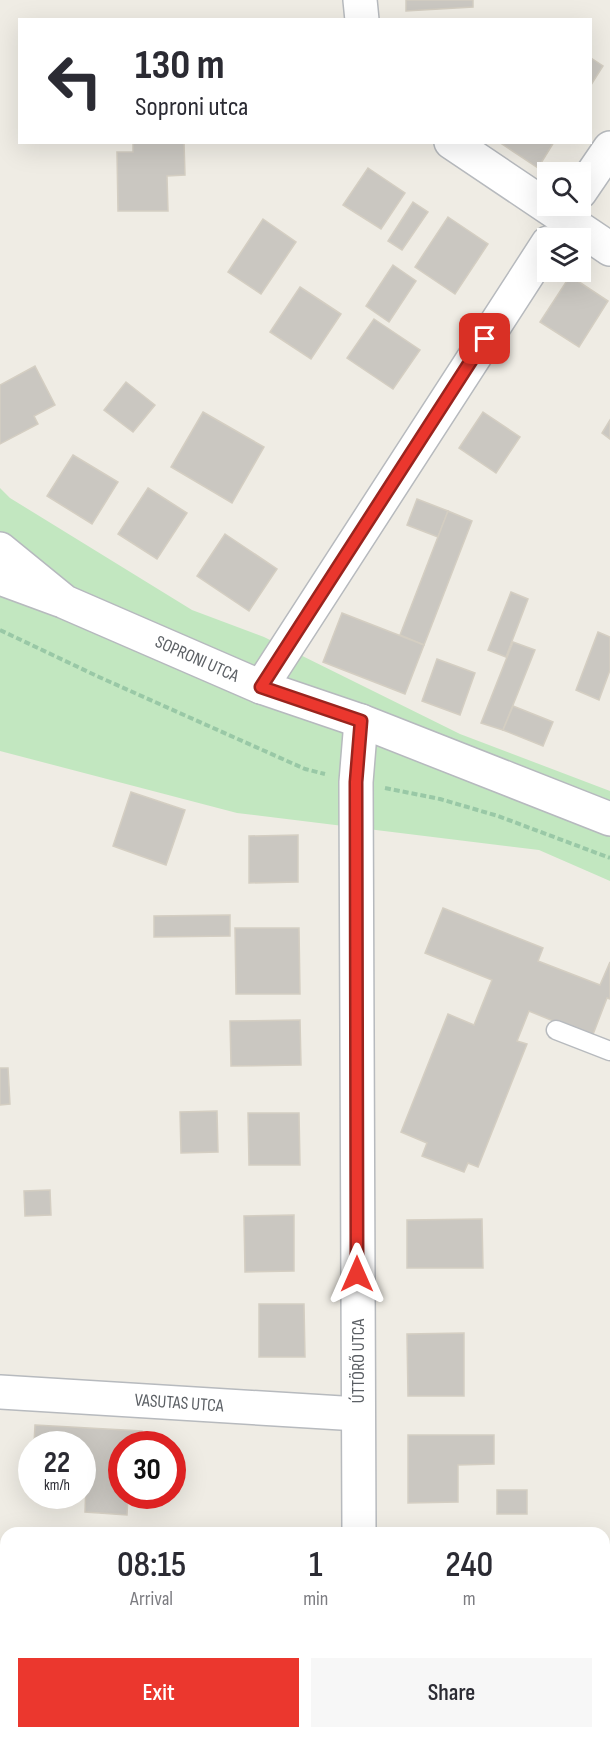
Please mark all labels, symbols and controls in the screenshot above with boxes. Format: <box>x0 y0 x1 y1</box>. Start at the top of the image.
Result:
text: 130 m <box>135 40 225 91</box>
icon: left <box>36 42 114 120</box>
text: Soproni utca <box>135 91 248 123</box>
map controls <box>537 162 591 282</box>
button: search <box>537 162 591 216</box>
button: layers <box>537 228 591 282</box>
pin <box>459 313 510 364</box>
icon: arrive <box>468 322 501 355</box>
street label: SOPRONI UTCA <box>152 631 242 687</box>
position arrow <box>325 1242 389 1306</box>
street label: ÚTTÖRŐ UTCA <box>348 1318 369 1403</box>
street label: VASUTAS UTCA <box>134 1389 224 1417</box>
speed limit sign: 30 <box>108 1431 186 1509</box>
text: 22 <box>44 1445 70 1481</box>
text: km/h <box>44 1476 70 1495</box>
text: 08:15 <box>117 1544 186 1587</box>
text: 1 <box>309 1544 322 1587</box>
text: 240 <box>445 1544 493 1587</box>
text: Arrival <box>130 1587 173 1611</box>
text: min <box>303 1587 328 1611</box>
text: m <box>463 1587 476 1611</box>
button: Exit <box>18 1658 299 1727</box>
button: Share <box>311 1658 592 1727</box>

